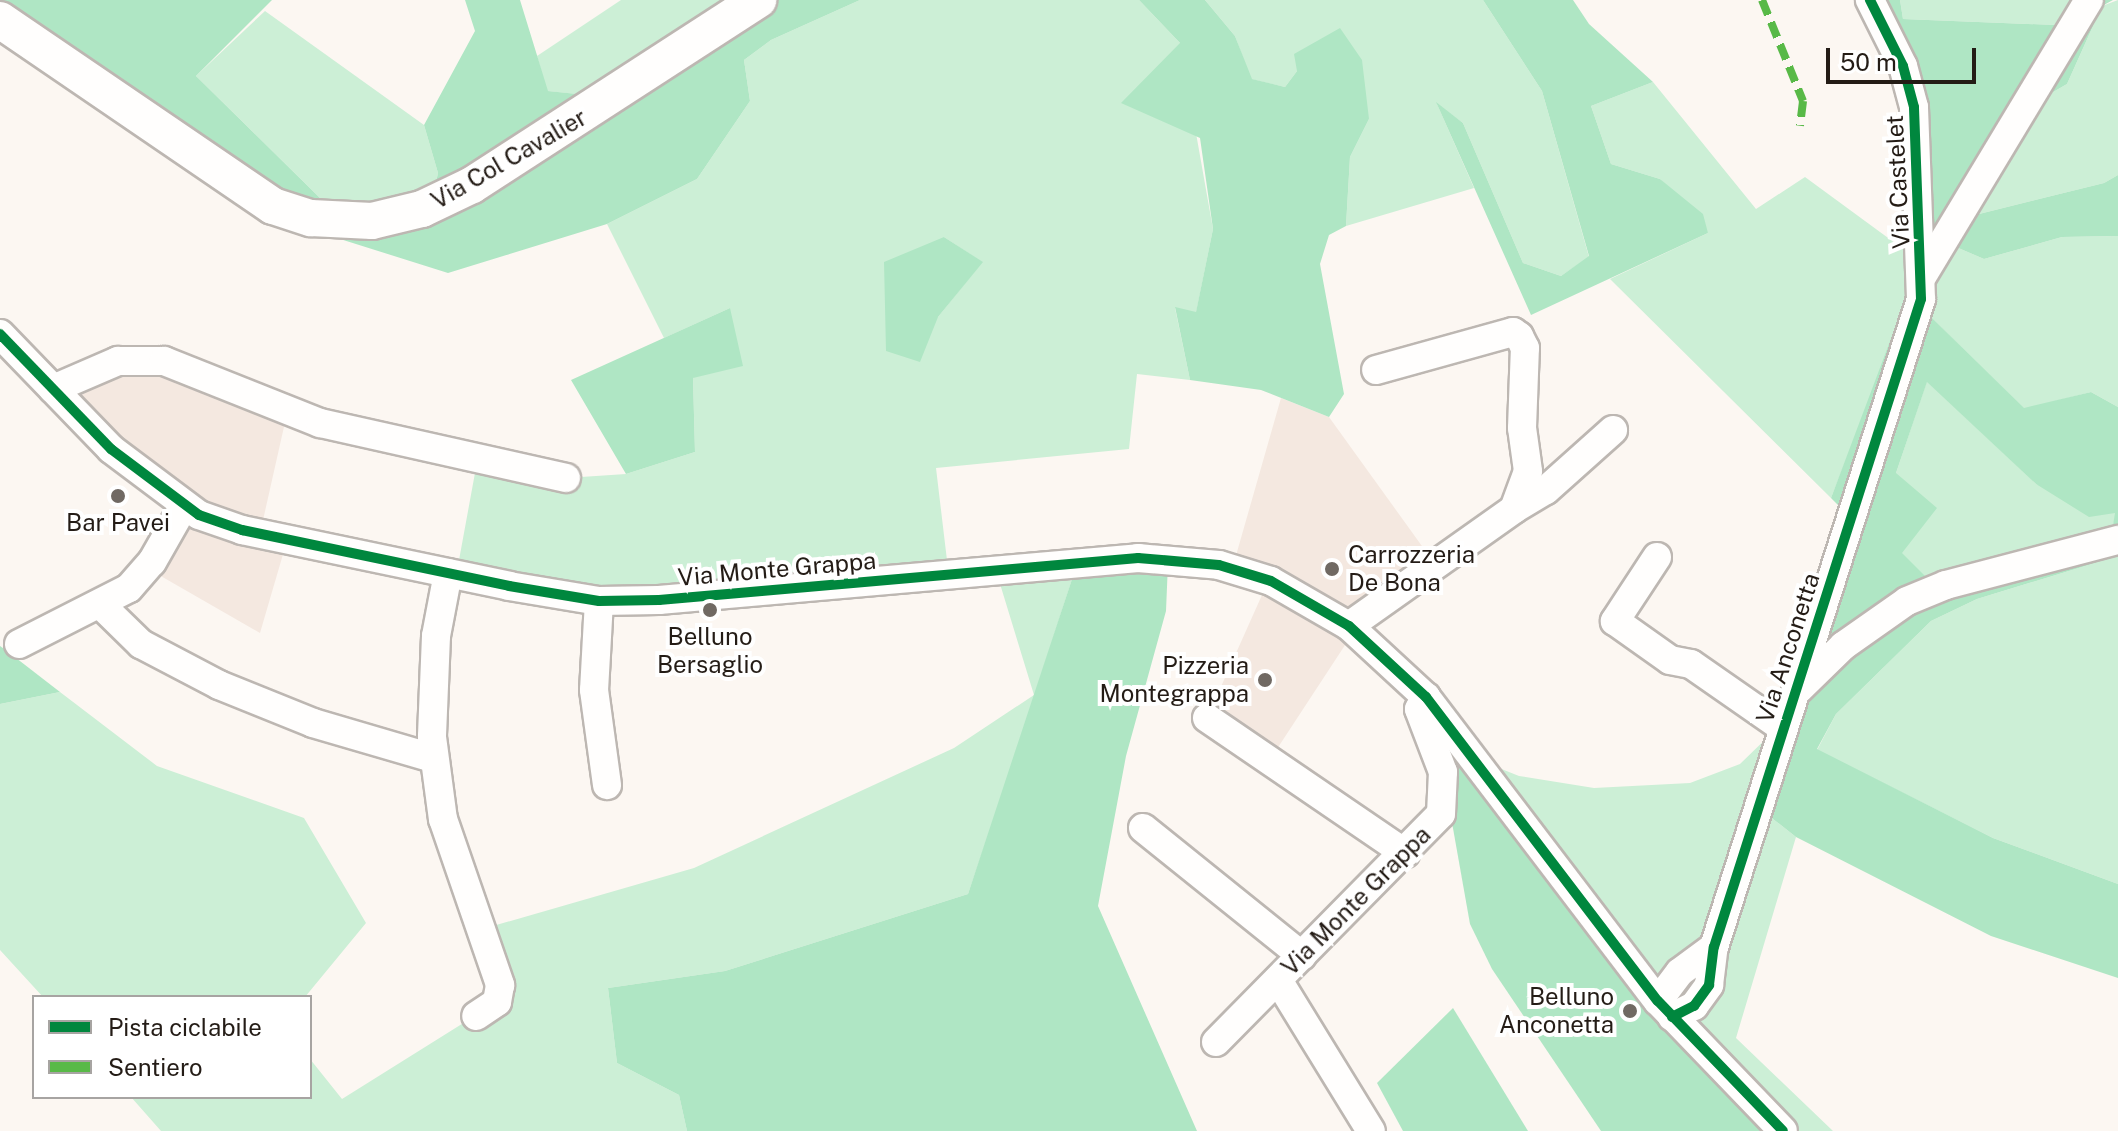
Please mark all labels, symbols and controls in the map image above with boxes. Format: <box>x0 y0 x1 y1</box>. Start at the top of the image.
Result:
scale bar <box>1830 32 1980 82</box>
text: 50 m <box>1840 48 1897 76</box>
street label: Via Col Cavalier <box>426 103 592 215</box>
street label: Via Castelet <box>1880 114 1916 250</box>
marker: Bar Pavei <box>109 487 127 505</box>
place label: Bar Pavei <box>66 509 170 537</box>
place label: Carrozzeria De Bona <box>1348 541 1475 597</box>
street label: Via Monte Grappa <box>677 546 877 592</box>
marker: Carrozzeria De Bona <box>1323 560 1341 578</box>
street label: Via Anconetta <box>1750 569 1826 727</box>
marker: Belluno Bersaglio <box>701 601 719 619</box>
place label: Belluno Bersaglio <box>657 623 763 679</box>
place label: Pizzeria Montegrappa <box>1100 652 1249 708</box>
marker: Pizzeria Montegrappa <box>1256 671 1274 689</box>
street label: Via Monte Grappa <box>1275 820 1437 982</box>
place label: Belluno Anconetta <box>1499 983 1614 1039</box>
legend <box>32 995 312 1099</box>
marker: Belluno Anconetta <box>1621 1002 1639 1020</box>
text: Pista ciclabile <box>108 1013 262 1041</box>
text: Sentiero <box>108 1053 203 1081</box>

